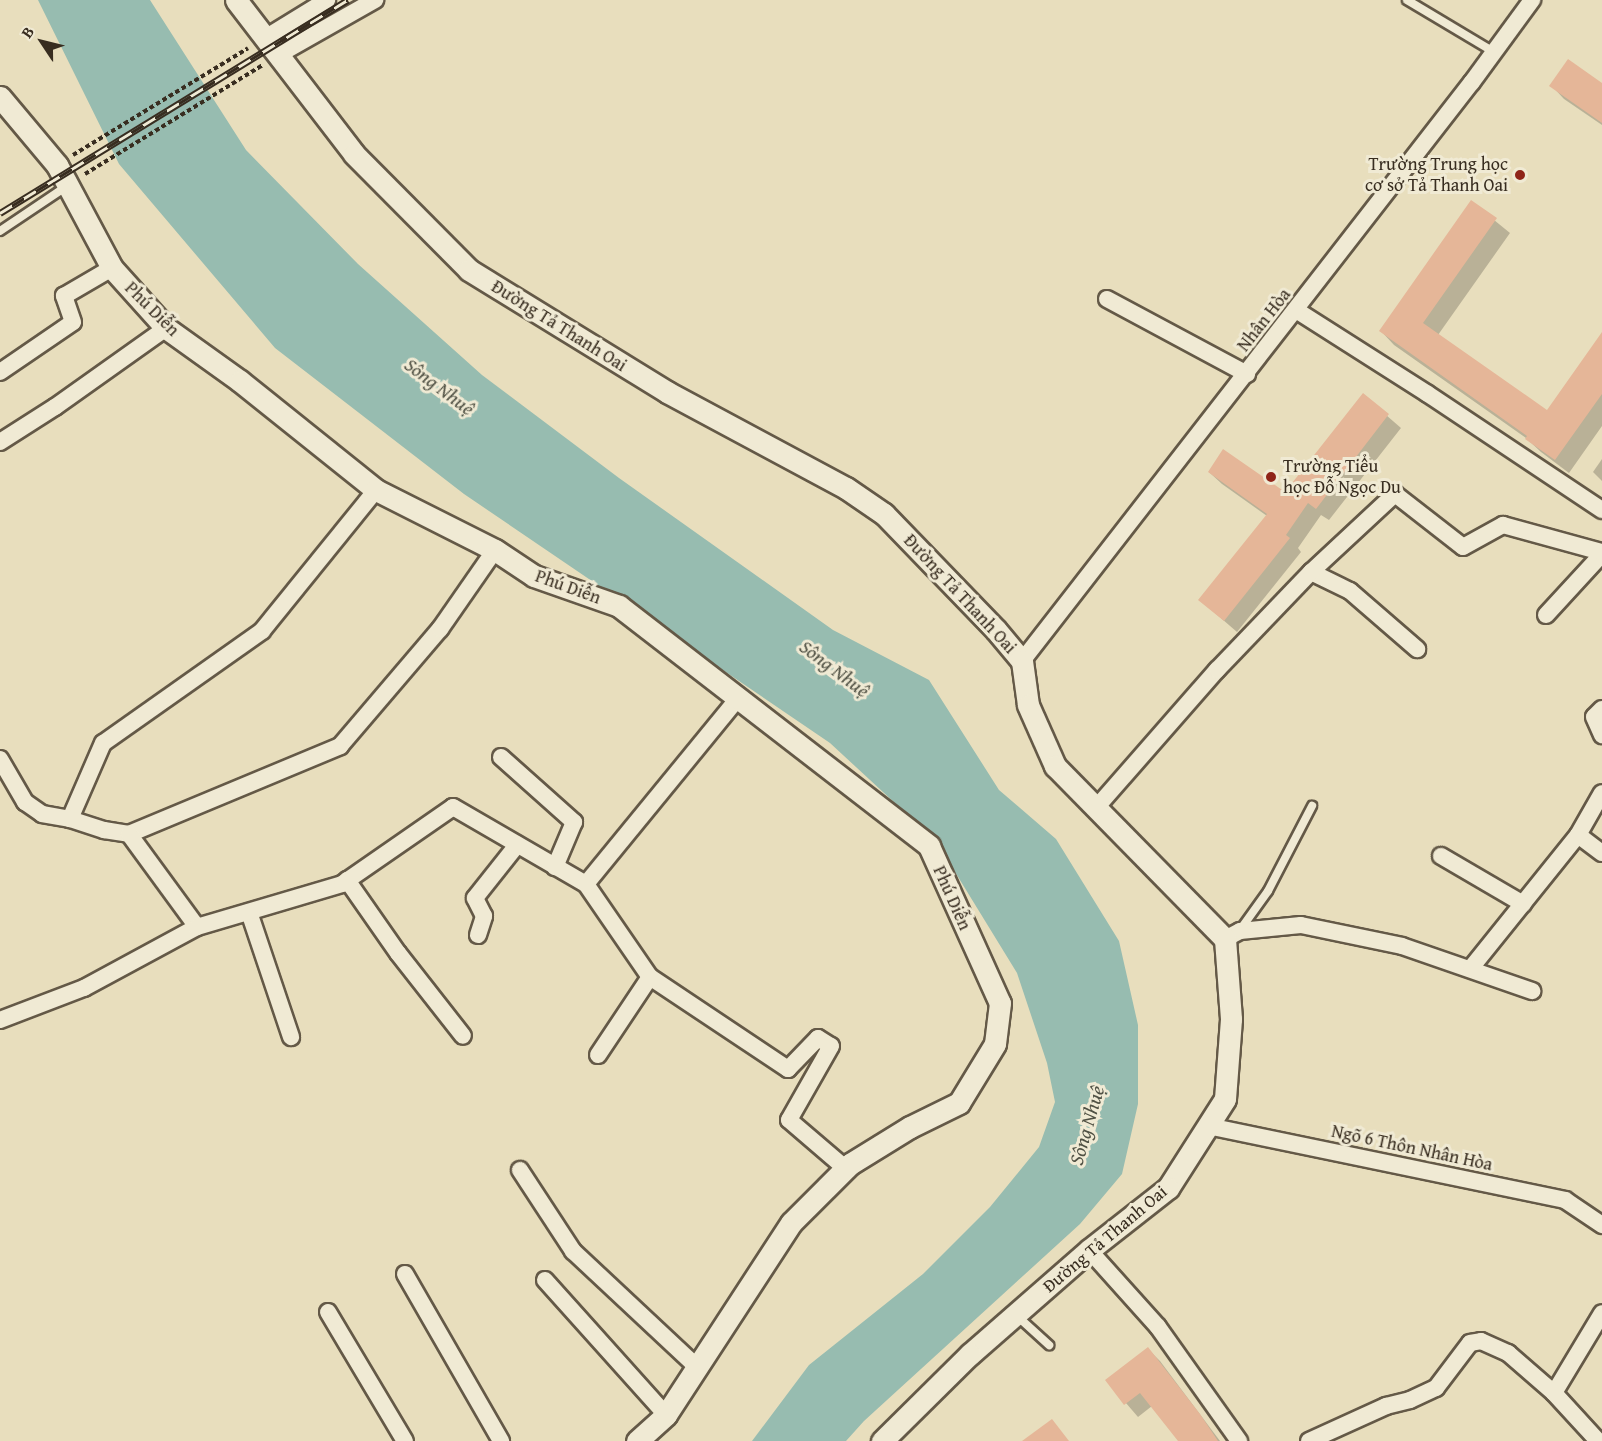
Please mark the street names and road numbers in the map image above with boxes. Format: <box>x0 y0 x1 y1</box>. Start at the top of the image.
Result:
street label: Đường Tả Thanh Oai <box>487 276 631 376</box>
street label: Phú Diễn <box>120 277 184 341</box>
street label: Nhân Hòa <box>1233 284 1295 356</box>
street label: Đường Tả Thanh Oai <box>899 530 1021 658</box>
street label: Phú Diễn <box>532 565 604 609</box>
street label: Phú Diễn <box>928 863 976 933</box>
street label: Ngõ 6 Thôn Nhân Hòa <box>1330 1120 1494 1176</box>
street label: Đường Tả Thanh Oai <box>1039 1181 1171 1297</box>

